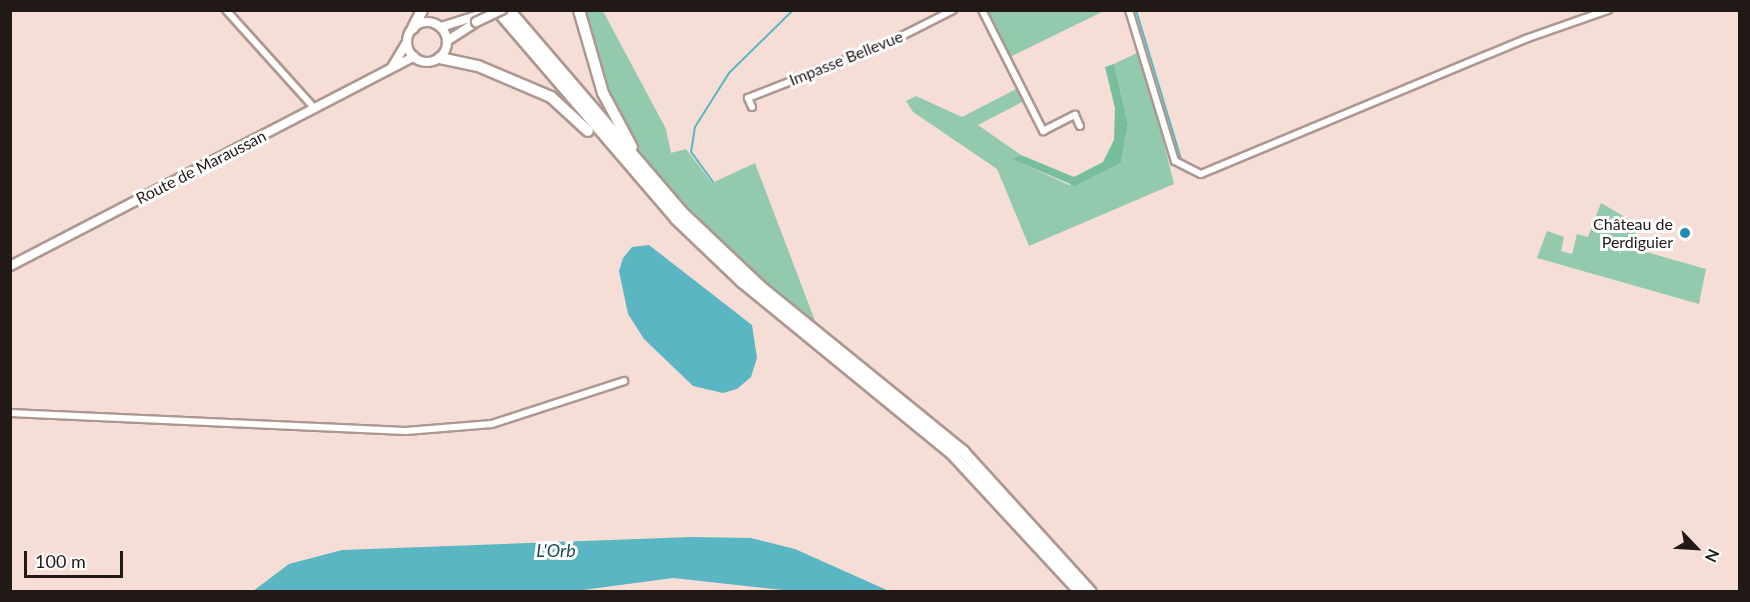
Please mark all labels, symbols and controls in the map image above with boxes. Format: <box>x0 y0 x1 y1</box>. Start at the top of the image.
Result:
street label: Impasse Bellevue <box>786 26 906 90</box>
street label: Route de Maraussan <box>133 126 269 208</box>
place label: Château de Perdiguier <box>1593 214 1673 252</box>
marker: Château de Perdiguier <box>1678 226 1692 240</box>
north arrow <box>1666 518 1726 578</box>
scale bar <box>27 539 126 577</box>
water label: L'Orb <box>536 539 576 561</box>
text: N <box>1702 546 1724 565</box>
text: 100 m <box>35 550 86 572</box>

